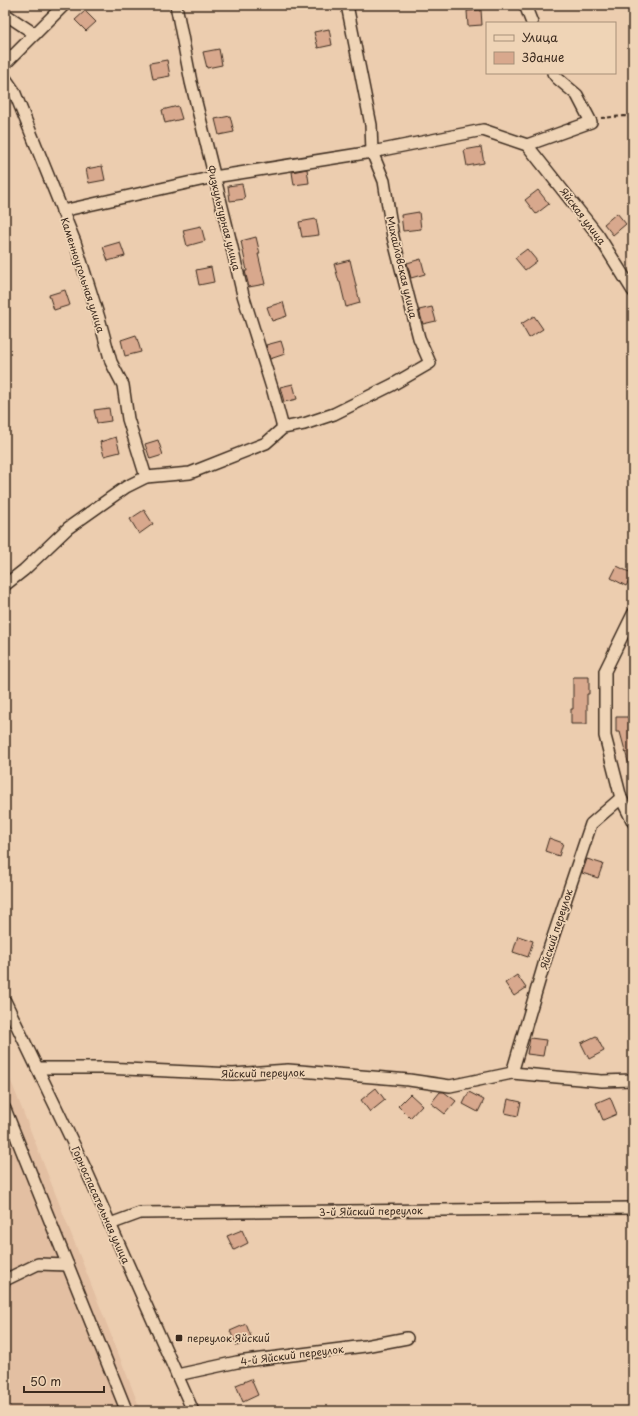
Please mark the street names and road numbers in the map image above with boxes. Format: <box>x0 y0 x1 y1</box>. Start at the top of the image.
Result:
street label: Физкультурная улица <box>203 164 245 273</box>
street label: Яйская улица <box>557 184 610 248</box>
street label: Михайловская улица <box>383 214 422 320</box>
street label: Каменноугольная улица <box>58 215 109 335</box>
street label: Яйский переулок <box>535 887 577 971</box>
street label: Яйский переулок <box>221 1064 305 1082</box>
street label: Горноспасательная улица <box>69 1144 134 1267</box>
street label: 3-й Яйский переулок <box>319 1202 423 1220</box>
street label: 4-й Яйский переулок <box>239 1341 345 1369</box>

